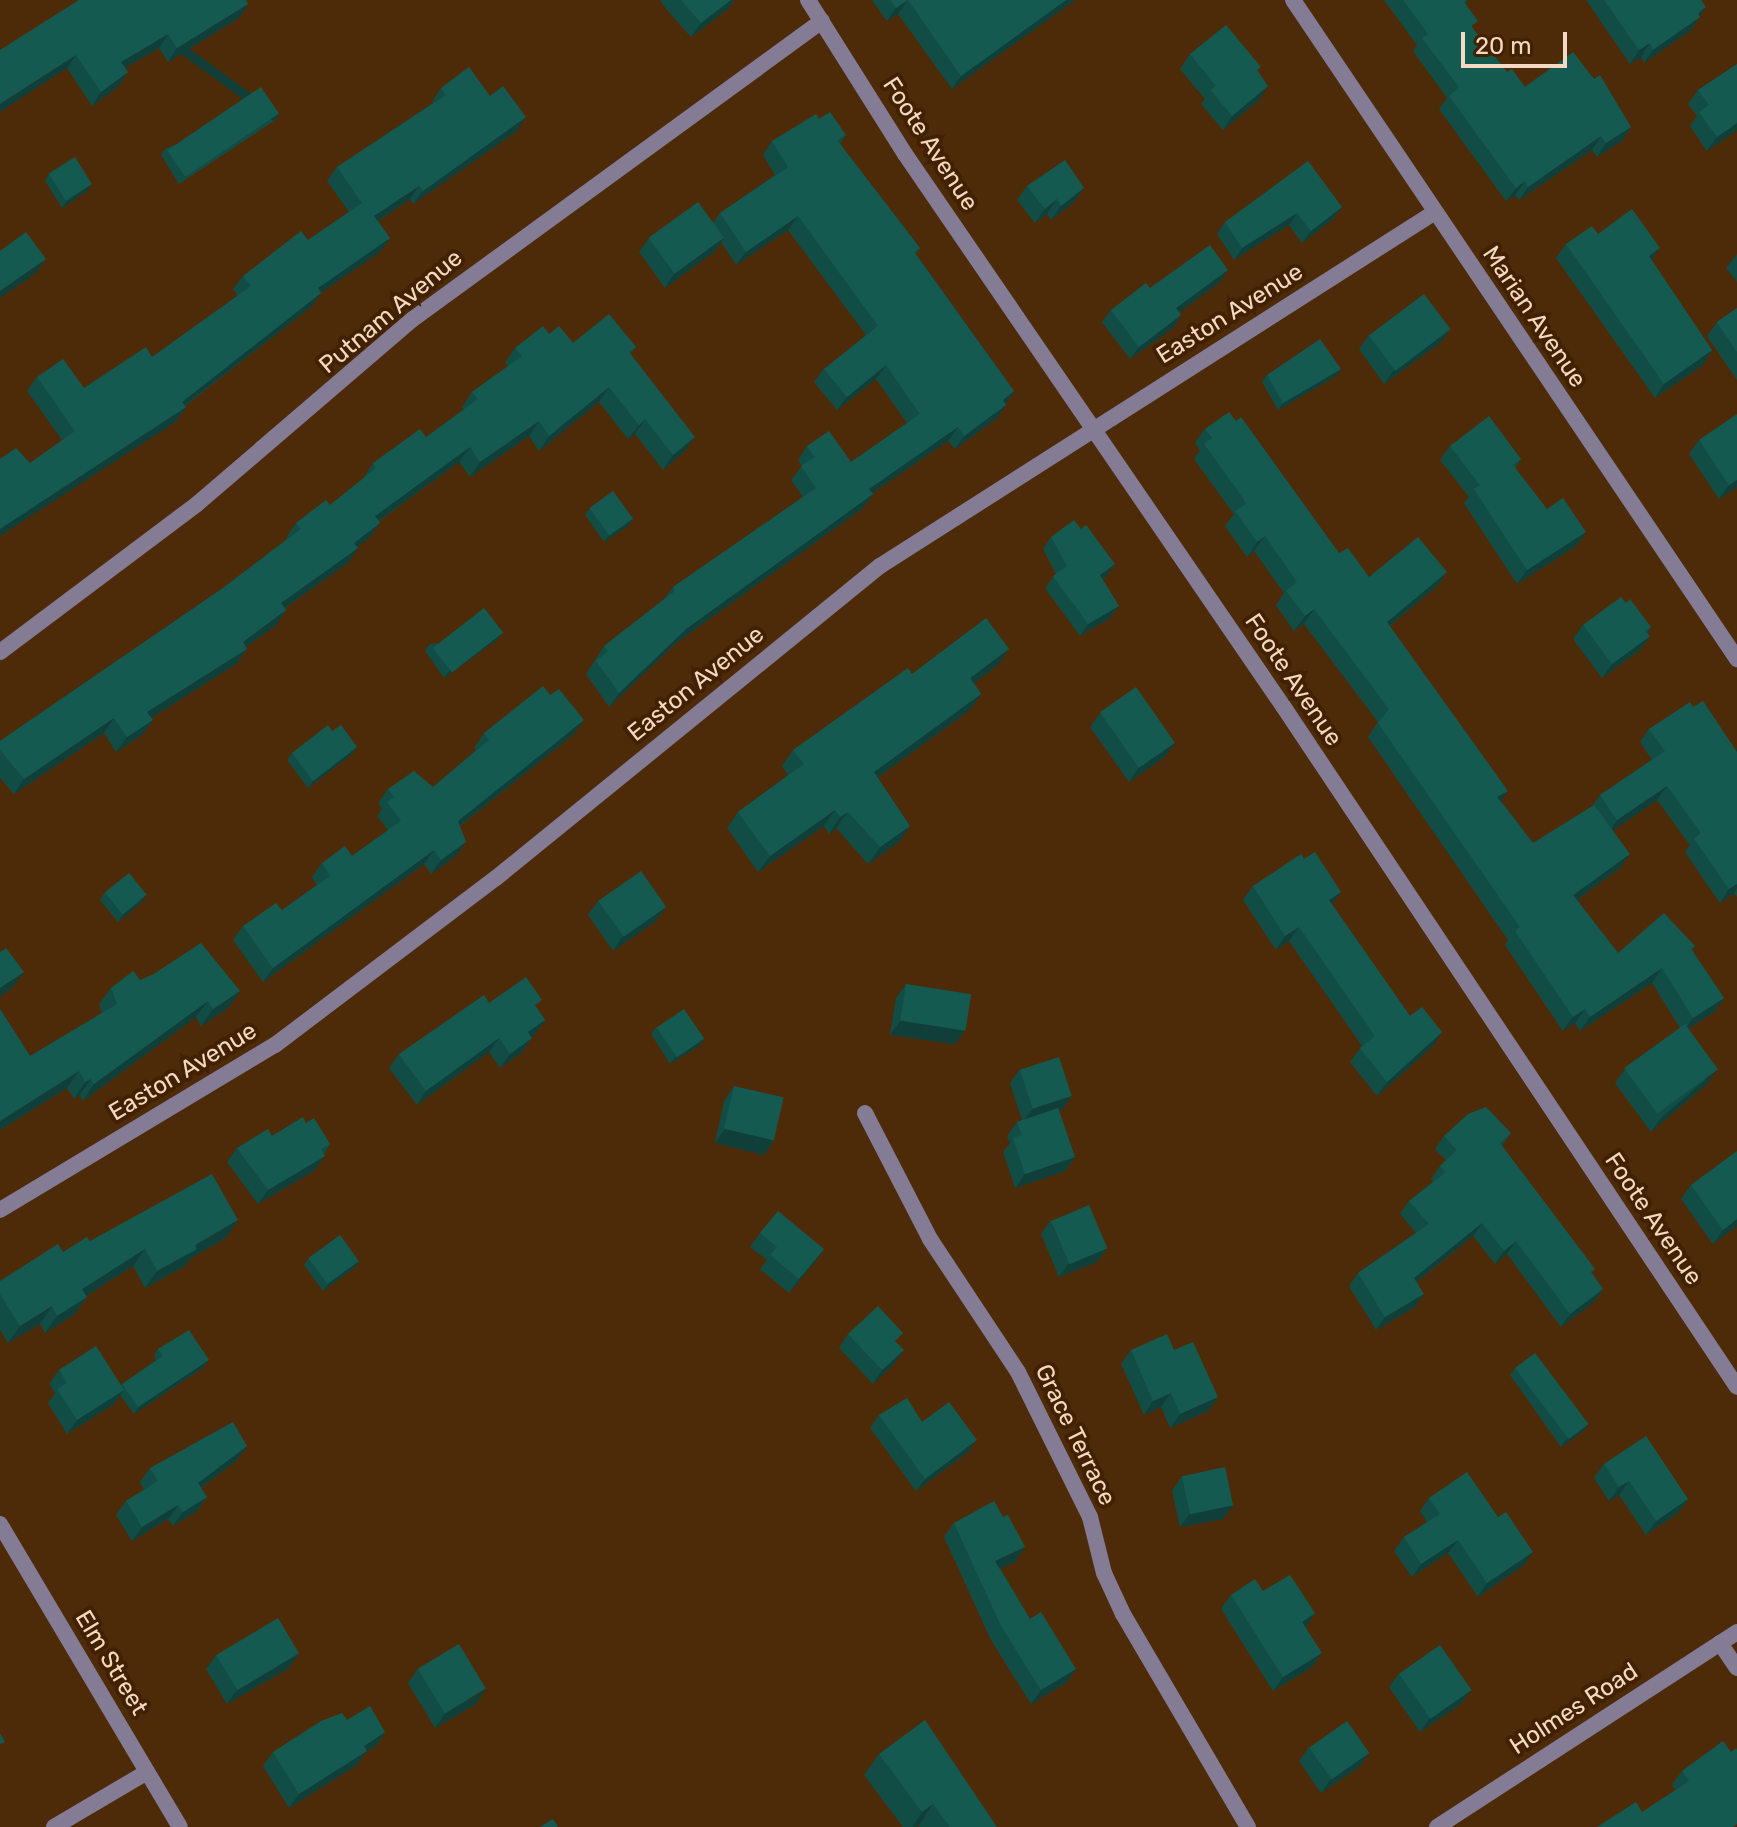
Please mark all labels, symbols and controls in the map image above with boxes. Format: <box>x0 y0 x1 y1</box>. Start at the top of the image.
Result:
scale bar <box>1465 16 1571 66</box>
text: 20 m <box>1475 32 1532 60</box>
street label: Foote Avenue <box>876 72 984 216</box>
street label: Marian Avenue <box>1476 241 1592 393</box>
street label: Putnam Avenue <box>313 244 469 380</box>
street label: Easton Avenue <box>1151 257 1309 371</box>
street label: Foote Avenue <box>1238 608 1348 752</box>
street label: Easton Avenue <box>622 620 770 748</box>
street label: Easton Avenue <box>104 1016 262 1128</box>
street label: Foote Avenue <box>1598 1147 1708 1291</box>
street label: Grace Terrace <box>1028 1359 1122 1511</box>
street label: Elm Street <box>69 1605 153 1721</box>
street label: Holmes Road <box>1505 1657 1643 1761</box>

